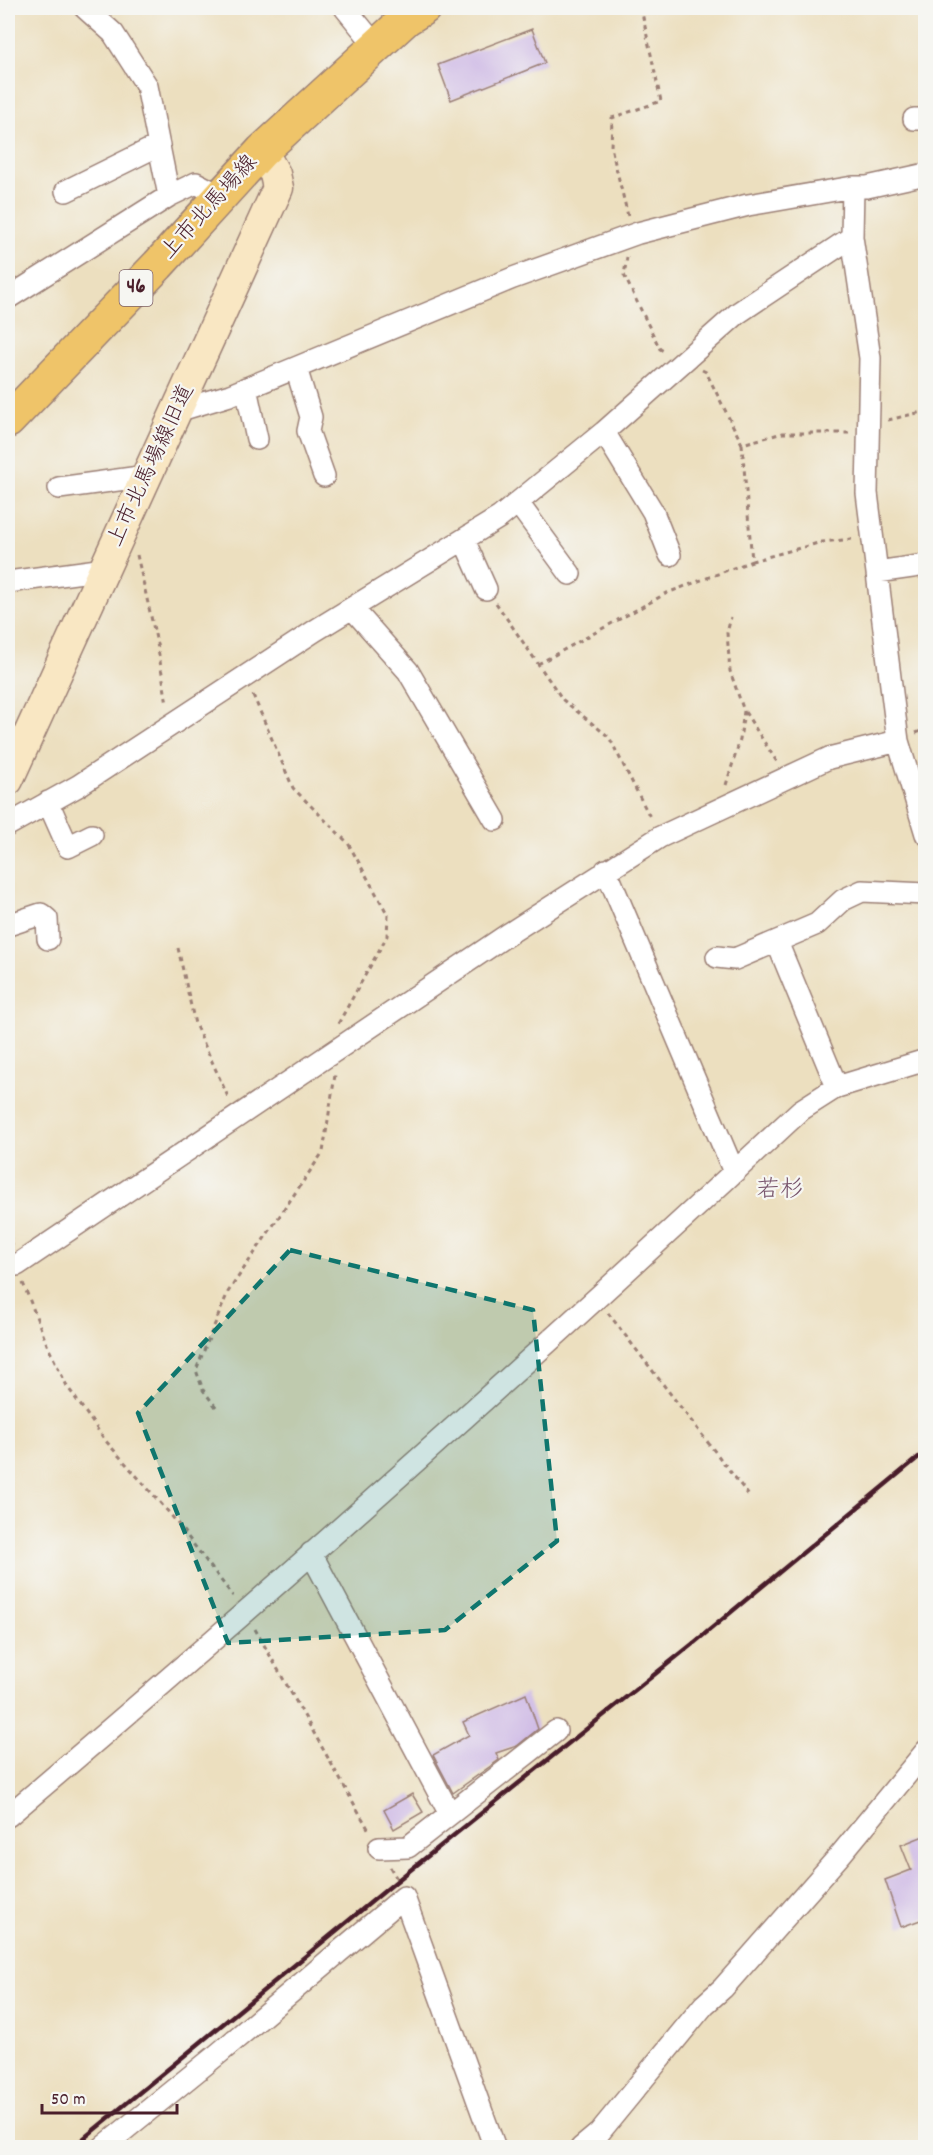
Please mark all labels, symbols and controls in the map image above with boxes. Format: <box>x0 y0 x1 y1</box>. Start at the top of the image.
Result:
street label: 上市北馬場線 <box>154 149 266 267</box>
road number: 46 <box>120 270 152 306</box>
street label: 上市北馬場線旧道 <box>101 380 203 552</box>
district label: 若杉 <box>756 1174 804 1208</box>
scale bar <box>42 2077 177 2115</box>
text: 50 m <box>51 2088 86 2113</box>

